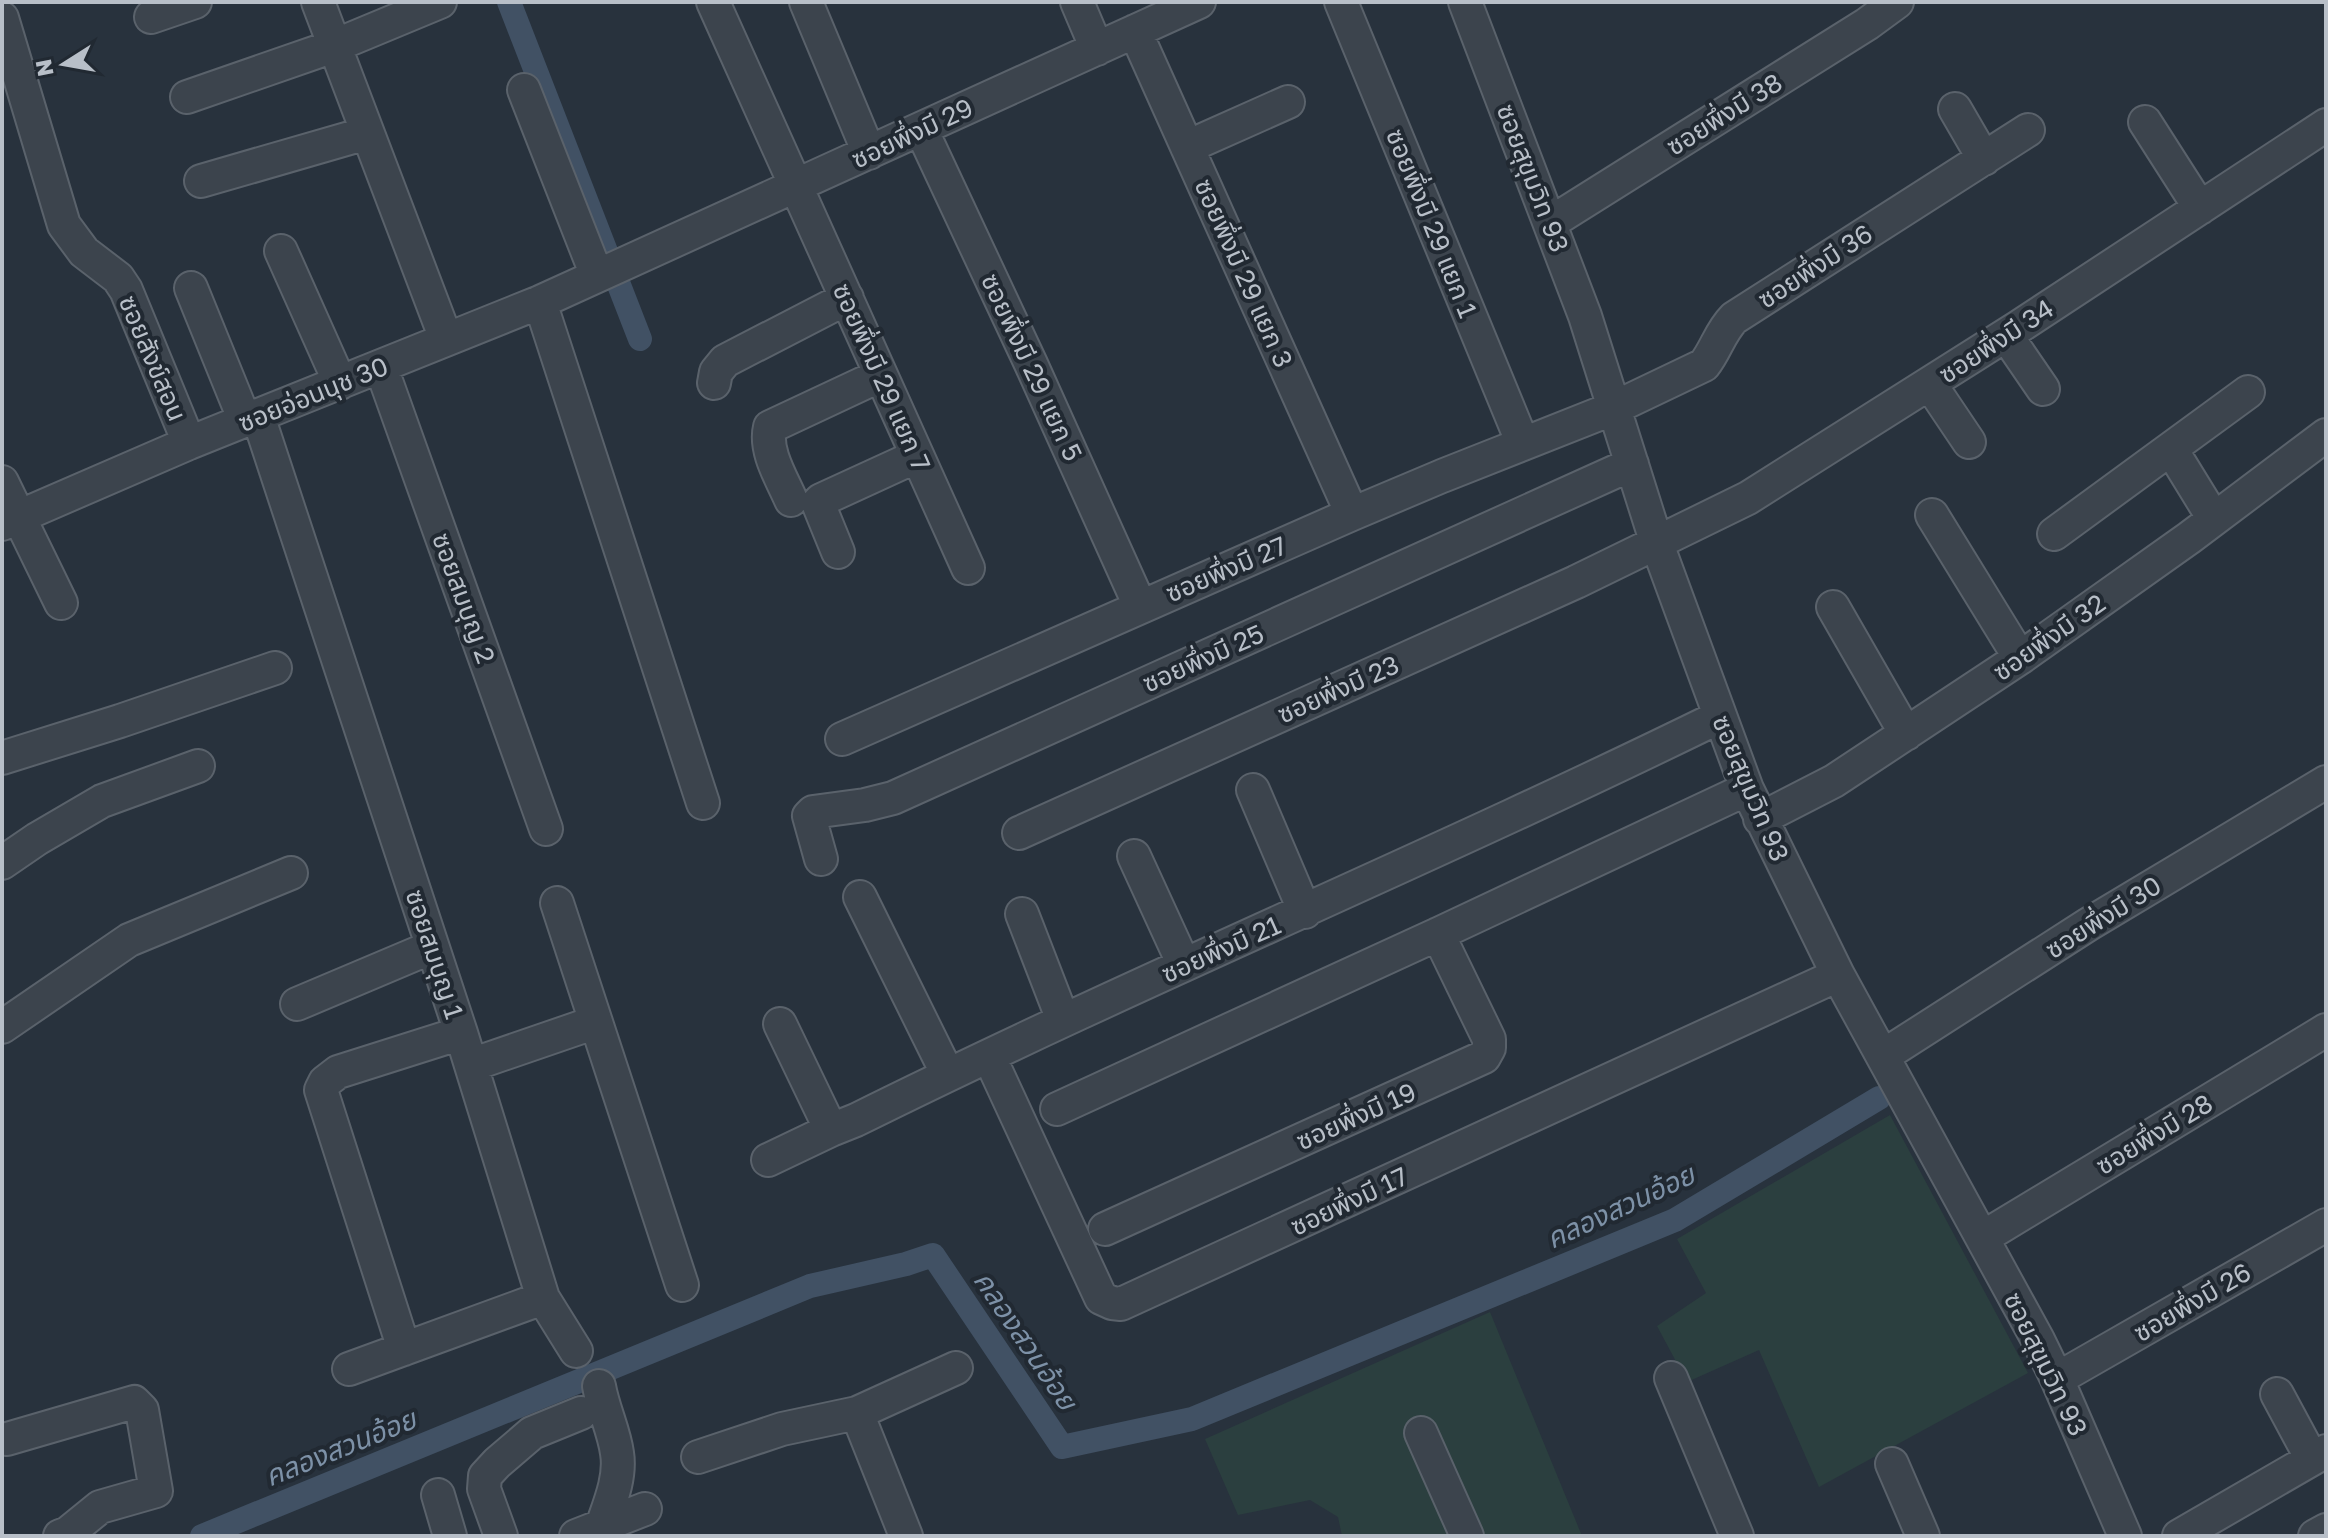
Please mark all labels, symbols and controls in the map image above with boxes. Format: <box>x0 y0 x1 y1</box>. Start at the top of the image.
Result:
north arrow <box>24 24 104 104</box>
text: N <box>29 57 59 79</box>
street label: ซอยพึ่งมี 38 <box>1659 65 1788 162</box>
street label: ซอยพึ่งมี 29 <box>846 90 978 175</box>
street label: ซอยสุขุมวิท 93 <box>1490 100 1575 257</box>
street label: ซอยพึ่งมี 29 แยก 1 <box>1380 123 1486 322</box>
street label: ซอยพึ่งมี 29 แยก 3 <box>1188 173 1301 372</box>
street label: ซอยพึ่งมี 36 <box>1751 216 1878 314</box>
street label: ซอยพึ่งมี 29 แยก 5 <box>975 268 1091 466</box>
street label: ซอยพึ่งมี 29 แยก 7 <box>827 278 939 476</box>
street label: ซอยสังข์สอน <box>113 290 193 426</box>
street label: ซอยพึ่งมี 34 <box>1932 291 2059 390</box>
street label: ซอยอ่อนนุช 30 <box>234 350 393 439</box>
street label: ซอยพึ่งมี 27 <box>1160 528 1291 608</box>
street label: ซอยสมบุญ 2 <box>425 529 502 668</box>
street label: ซอยพึ่งมี 32 <box>1986 585 2111 687</box>
street label: ซอยพึ่งมี 25 <box>1137 616 1268 698</box>
street label: ซอยพึ่งมี 23 <box>1272 647 1404 730</box>
street label: ซอยสุขุมวิท 93 <box>1705 710 1796 866</box>
street label: ซอยพึ่งมี 30 <box>2038 868 2167 965</box>
street label: ซอยสมบุญ 1 <box>399 885 470 1023</box>
street label: ซอยพึ่งมี 21 <box>1156 907 1285 989</box>
street label: ซอยพึ่งมี 19 <box>1291 1074 1421 1156</box>
street label: ซอยพึ่งมี 28 <box>2089 1085 2218 1181</box>
water label: คลองสวนอ้อย <box>1541 1156 1702 1255</box>
street label: ซอยพึ่งมี 17 <box>1285 1159 1413 1242</box>
street label: ซอยพึ่งมี 26 <box>2127 1254 2256 1348</box>
water label: คลองสวนอ้อย <box>968 1264 1086 1418</box>
street label: ซอยสุขุมวิท 93 <box>1997 1287 2094 1441</box>
water label: คลองสวนอ้อย <box>260 1401 423 1492</box>

